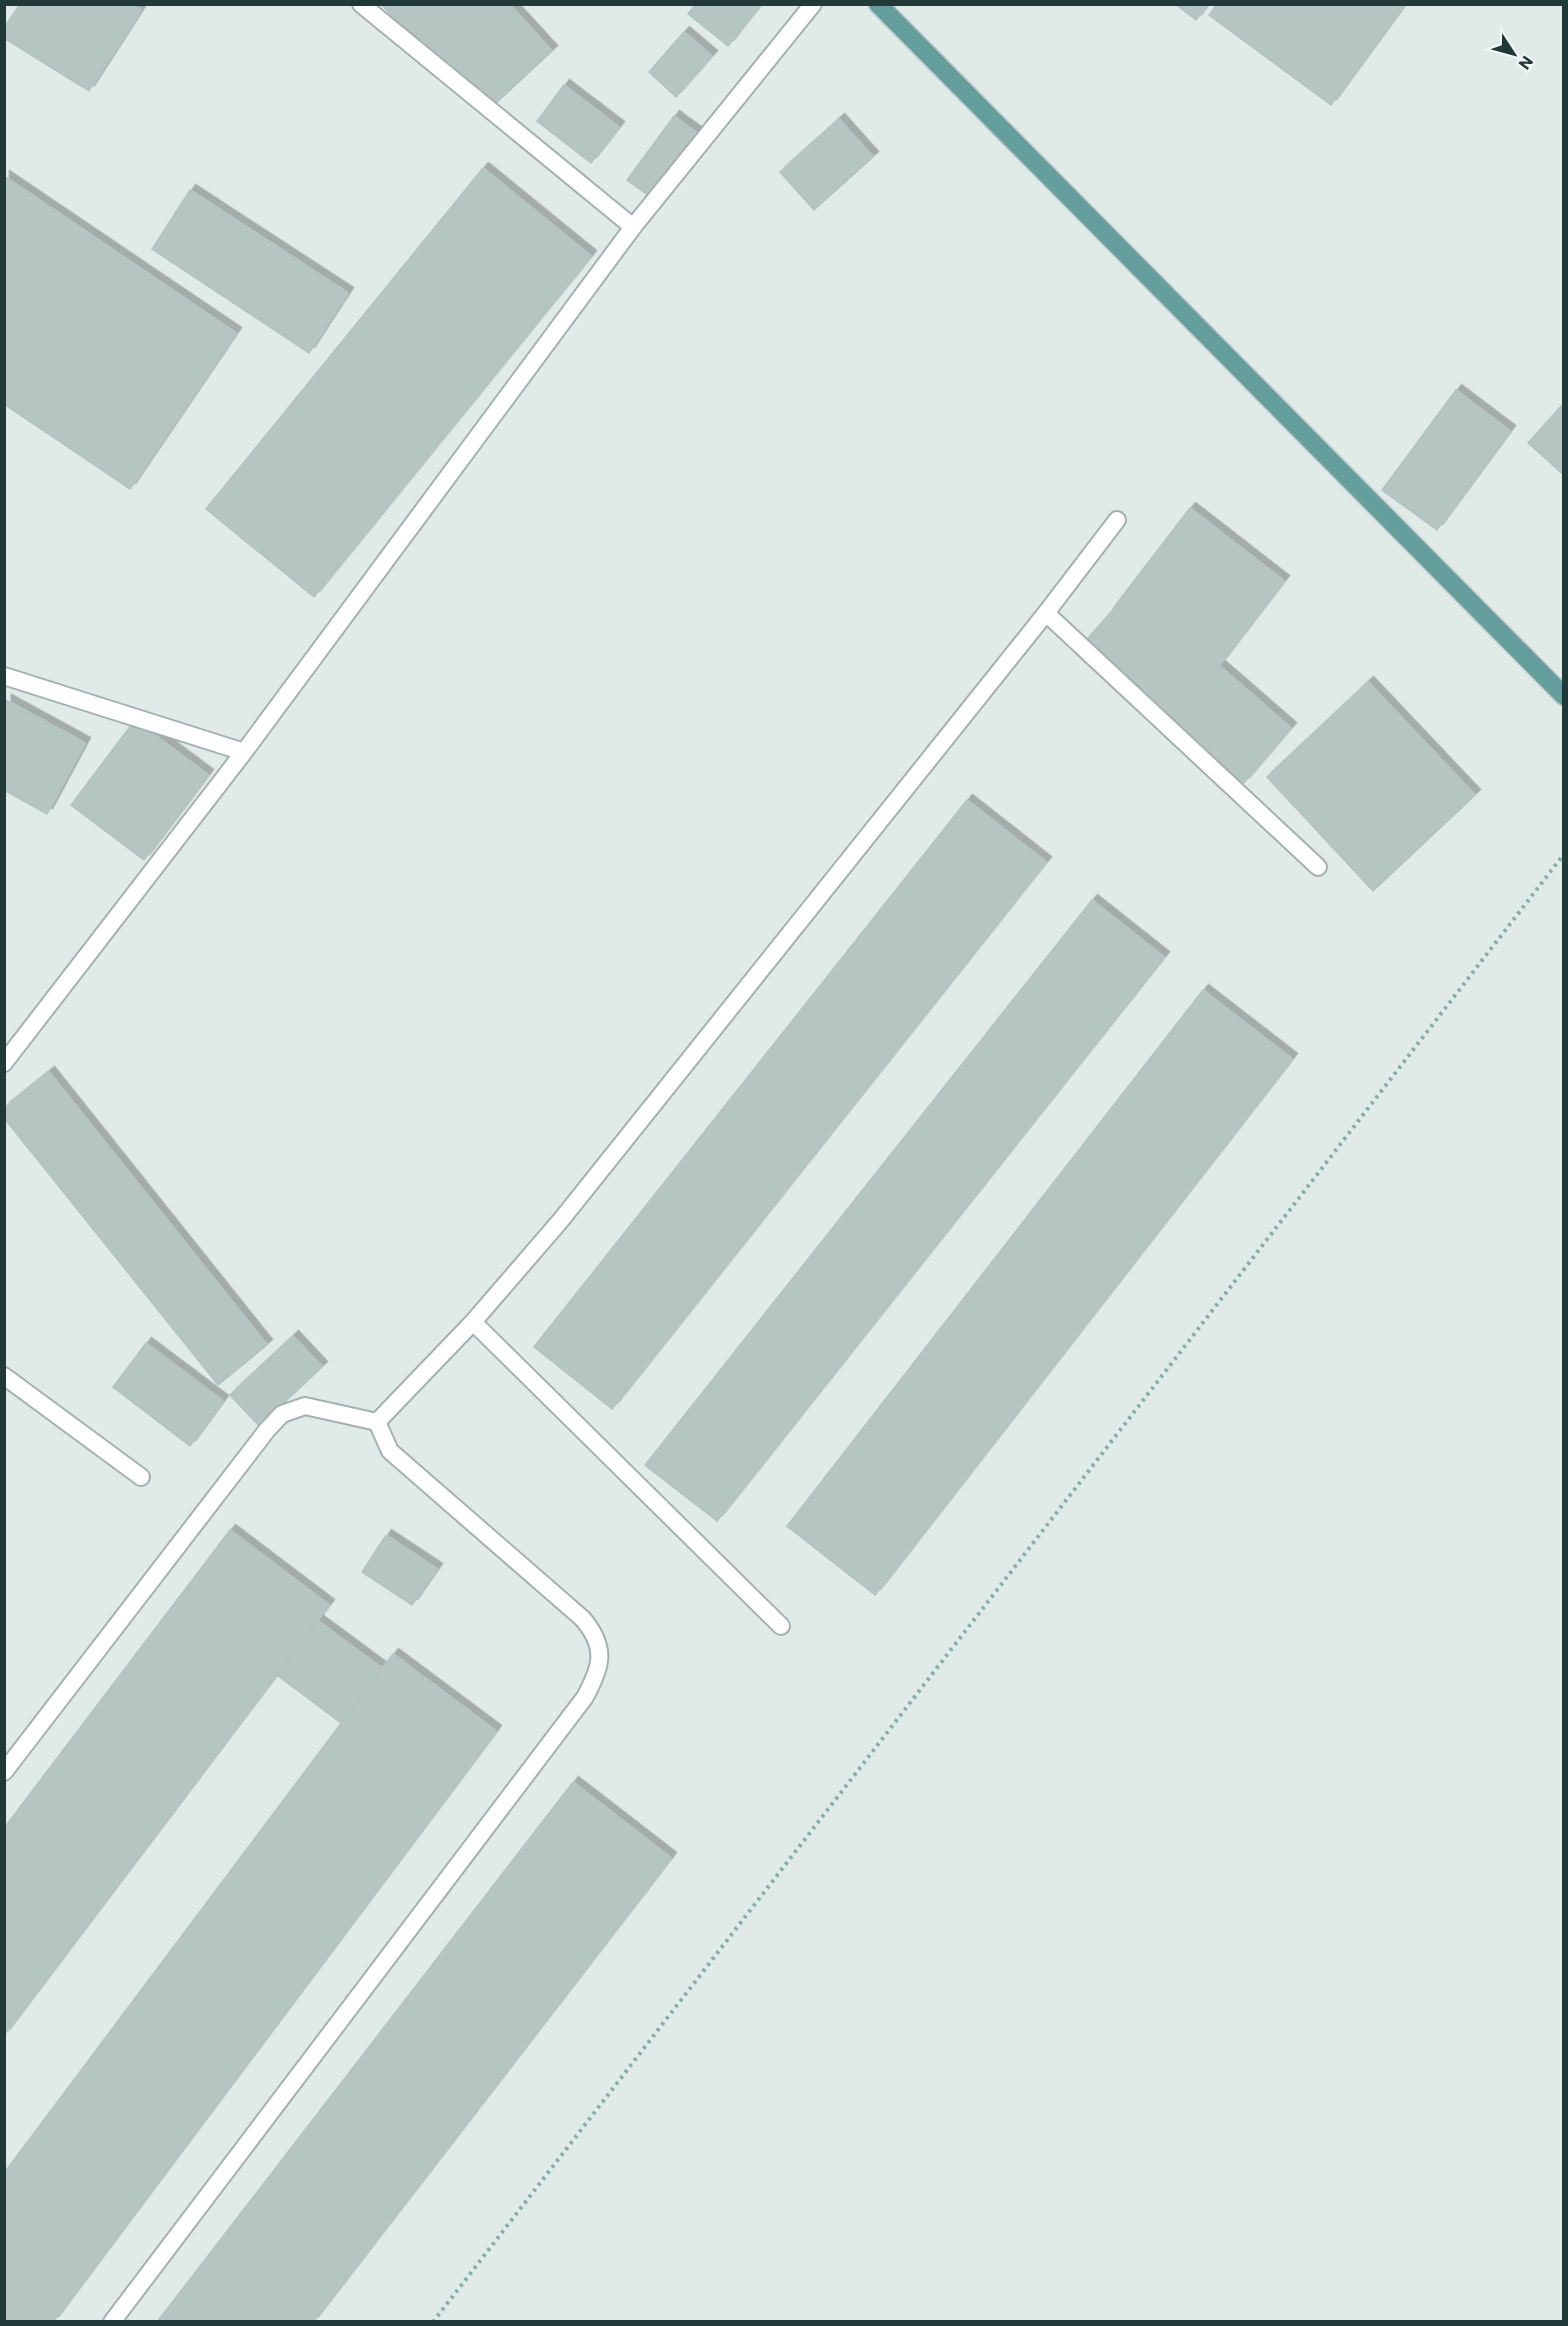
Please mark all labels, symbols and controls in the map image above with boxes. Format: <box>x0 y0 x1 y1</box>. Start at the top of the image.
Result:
north arrow <box>1484 24 1544 84</box>
text: N <box>1515 53 1538 74</box>

